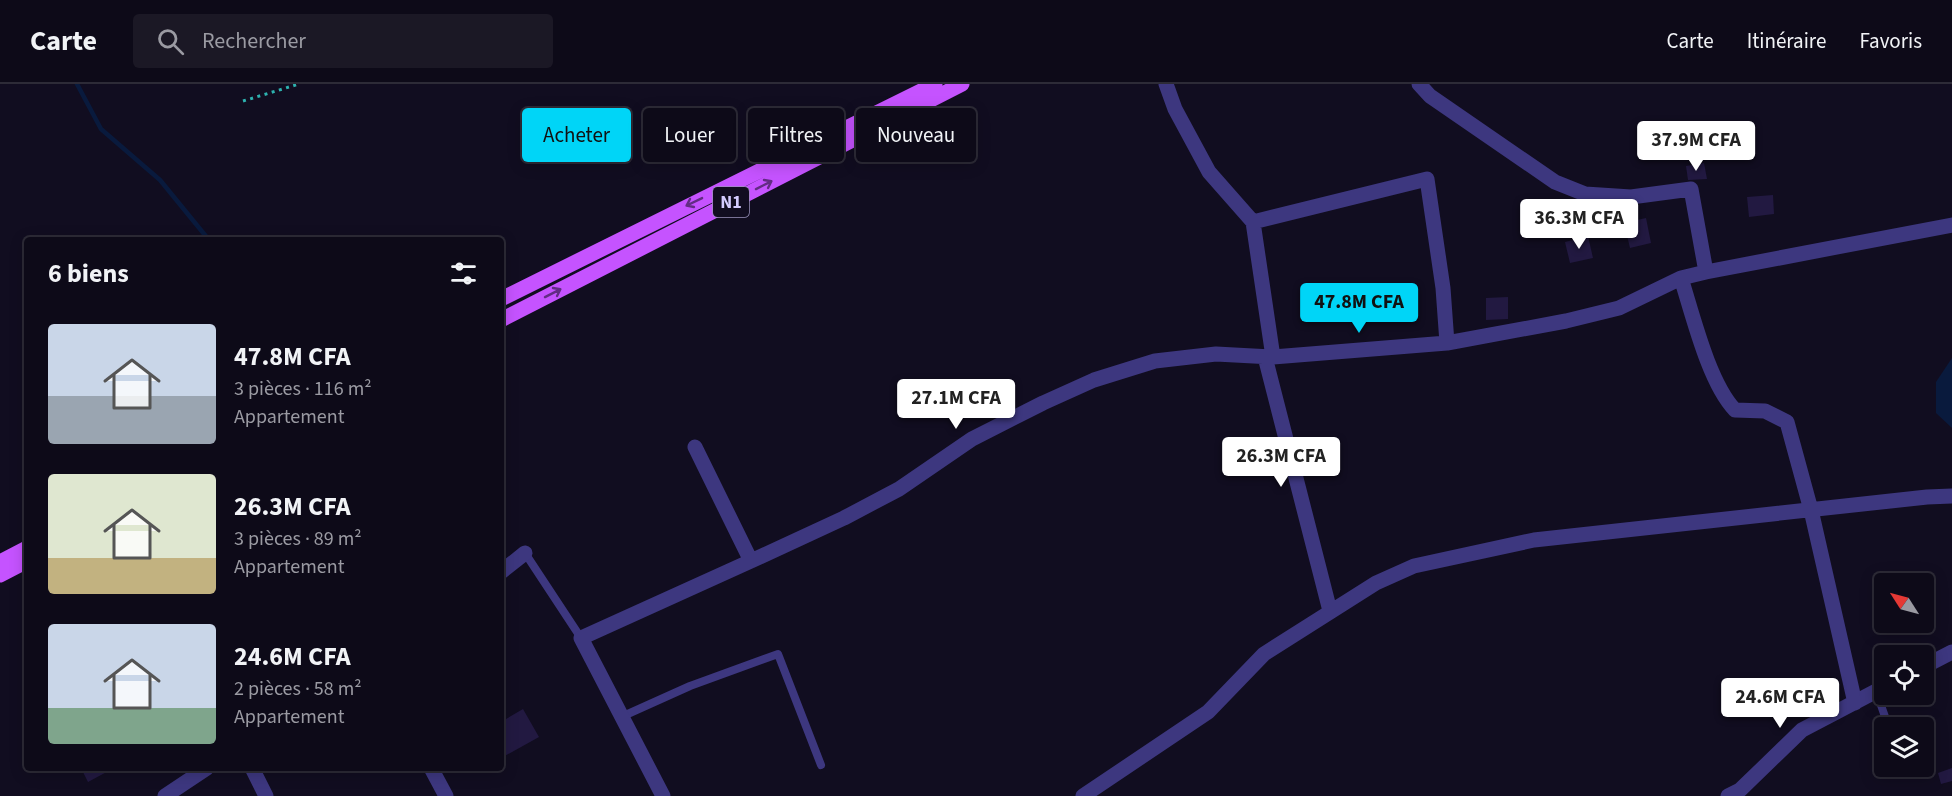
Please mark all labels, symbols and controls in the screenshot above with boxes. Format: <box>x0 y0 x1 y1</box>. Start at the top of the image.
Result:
search box <box>133 14 553 68</box>
text: Carte <box>30 21 97 61</box>
icon: search <box>154 25 187 58</box>
text: Rechercher <box>202 25 306 57</box>
text: Carte <box>1667 26 1714 56</box>
text: Itinéraire <box>1747 26 1826 56</box>
text: Favoris <box>1859 26 1922 56</box>
chip: Acheter <box>522 108 631 162</box>
chip: Louer <box>643 108 736 162</box>
chip: Filtres <box>748 108 844 162</box>
chip: Nouveau <box>856 108 976 162</box>
pin: 37.9M CFA <box>1627 121 1765 172</box>
text: 37.9M CFA <box>1651 126 1741 154</box>
one-way arrow <box>755 179 772 191</box>
road number: N1 <box>713 187 749 217</box>
one-way arrow <box>685 197 703 209</box>
pin: 36.3M CFA <box>1510 199 1648 250</box>
text: 36.3M CFA <box>1534 204 1624 232</box>
text: 6 biens <box>48 255 129 292</box>
icon: filters <box>447 257 480 290</box>
pin: 47.8M CFA <box>1290 283 1428 334</box>
one-way arrow <box>544 287 561 299</box>
text: 47.8M CFA <box>1314 288 1404 316</box>
text: 47.8M CFA <box>234 338 351 375</box>
icon: home <box>96 348 168 420</box>
text: 3 pièces · 116 m² <box>234 375 372 403</box>
pin: 27.1M CFA <box>887 379 1025 430</box>
text: 27.1M CFA <box>911 384 1001 412</box>
text: Appartement <box>234 403 344 431</box>
pin: 26.3M CFA <box>1212 437 1350 488</box>
text: 26.3M CFA <box>1236 442 1326 470</box>
text: 26.3M CFA <box>234 488 351 525</box>
icon: home <box>96 498 168 570</box>
text: 3 pièces · 89 m² <box>234 525 362 553</box>
text: Appartement <box>234 553 344 581</box>
north arrow <box>1874 573 1934 633</box>
map controls <box>1874 573 1934 777</box>
text: 24.6M CFA <box>234 638 351 675</box>
button: locate <box>1874 645 1934 705</box>
icon: home <box>96 648 168 720</box>
text: 2 pièces · 58 m² <box>234 675 362 703</box>
pin: 24.6M CFA <box>1711 678 1849 729</box>
text: 24.6M CFA <box>1735 683 1825 711</box>
text: Appartement <box>234 703 344 731</box>
button: layers <box>1874 717 1934 777</box>

